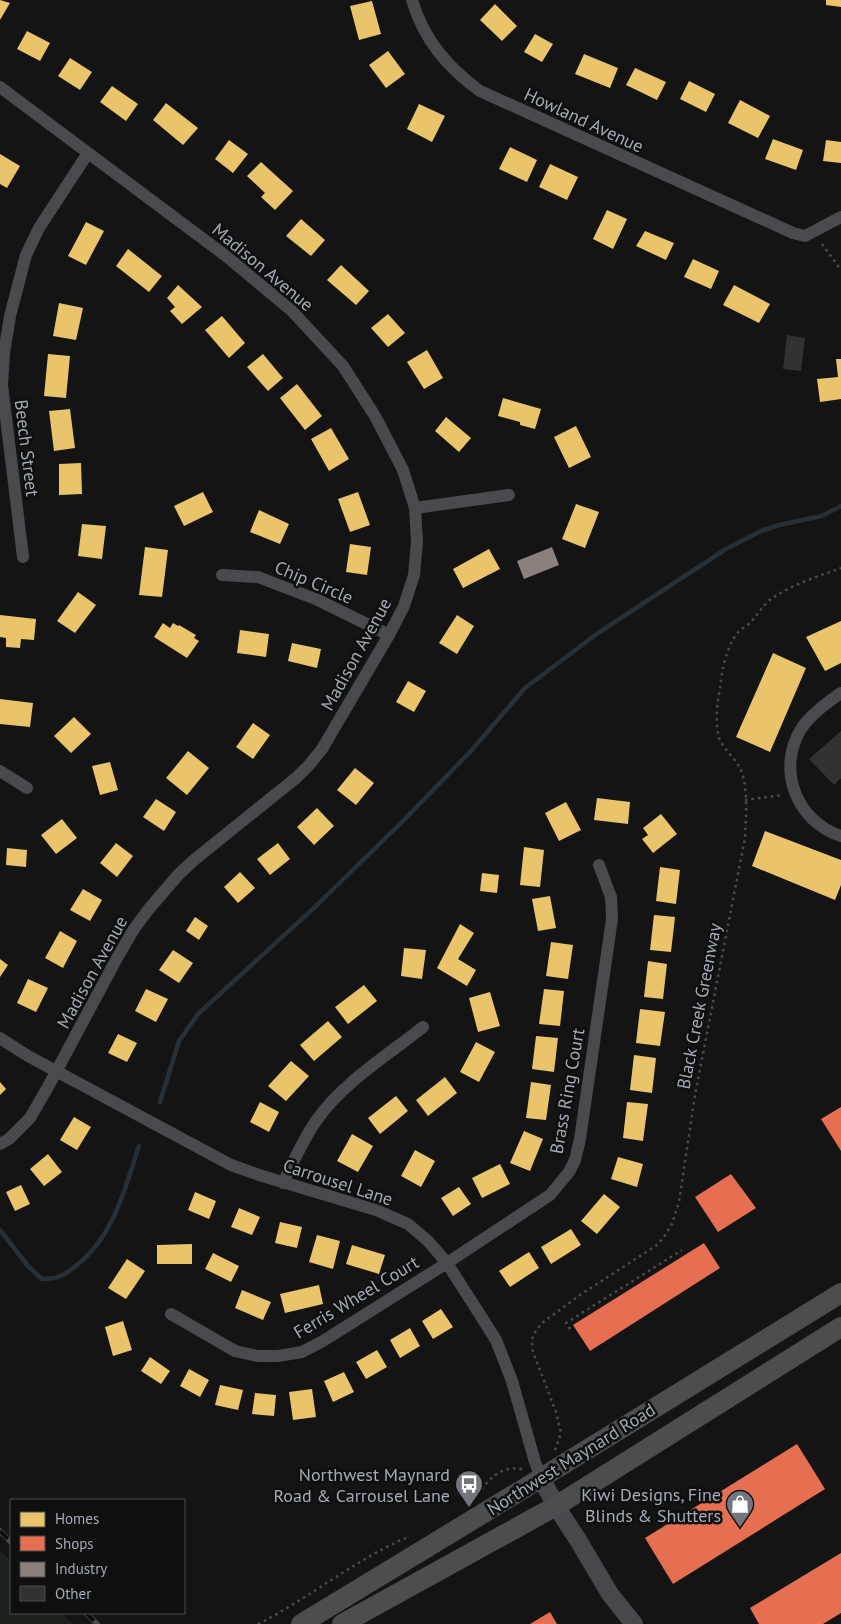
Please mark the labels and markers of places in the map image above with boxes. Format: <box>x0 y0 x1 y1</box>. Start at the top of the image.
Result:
place label: Northwest Maynard Road & Carrousel Lane <box>273 1463 450 1507</box>
bus stop icon: Northwest Maynard Road & Carrousel Lane <box>454 1469 484 1508</box>
place label: Kiwi Designs, Fine Blinds & Shutters <box>581 1483 721 1527</box>
shop icon: Kiwi Designs, Fine Blinds & Shutters <box>725 1489 755 1528</box>

